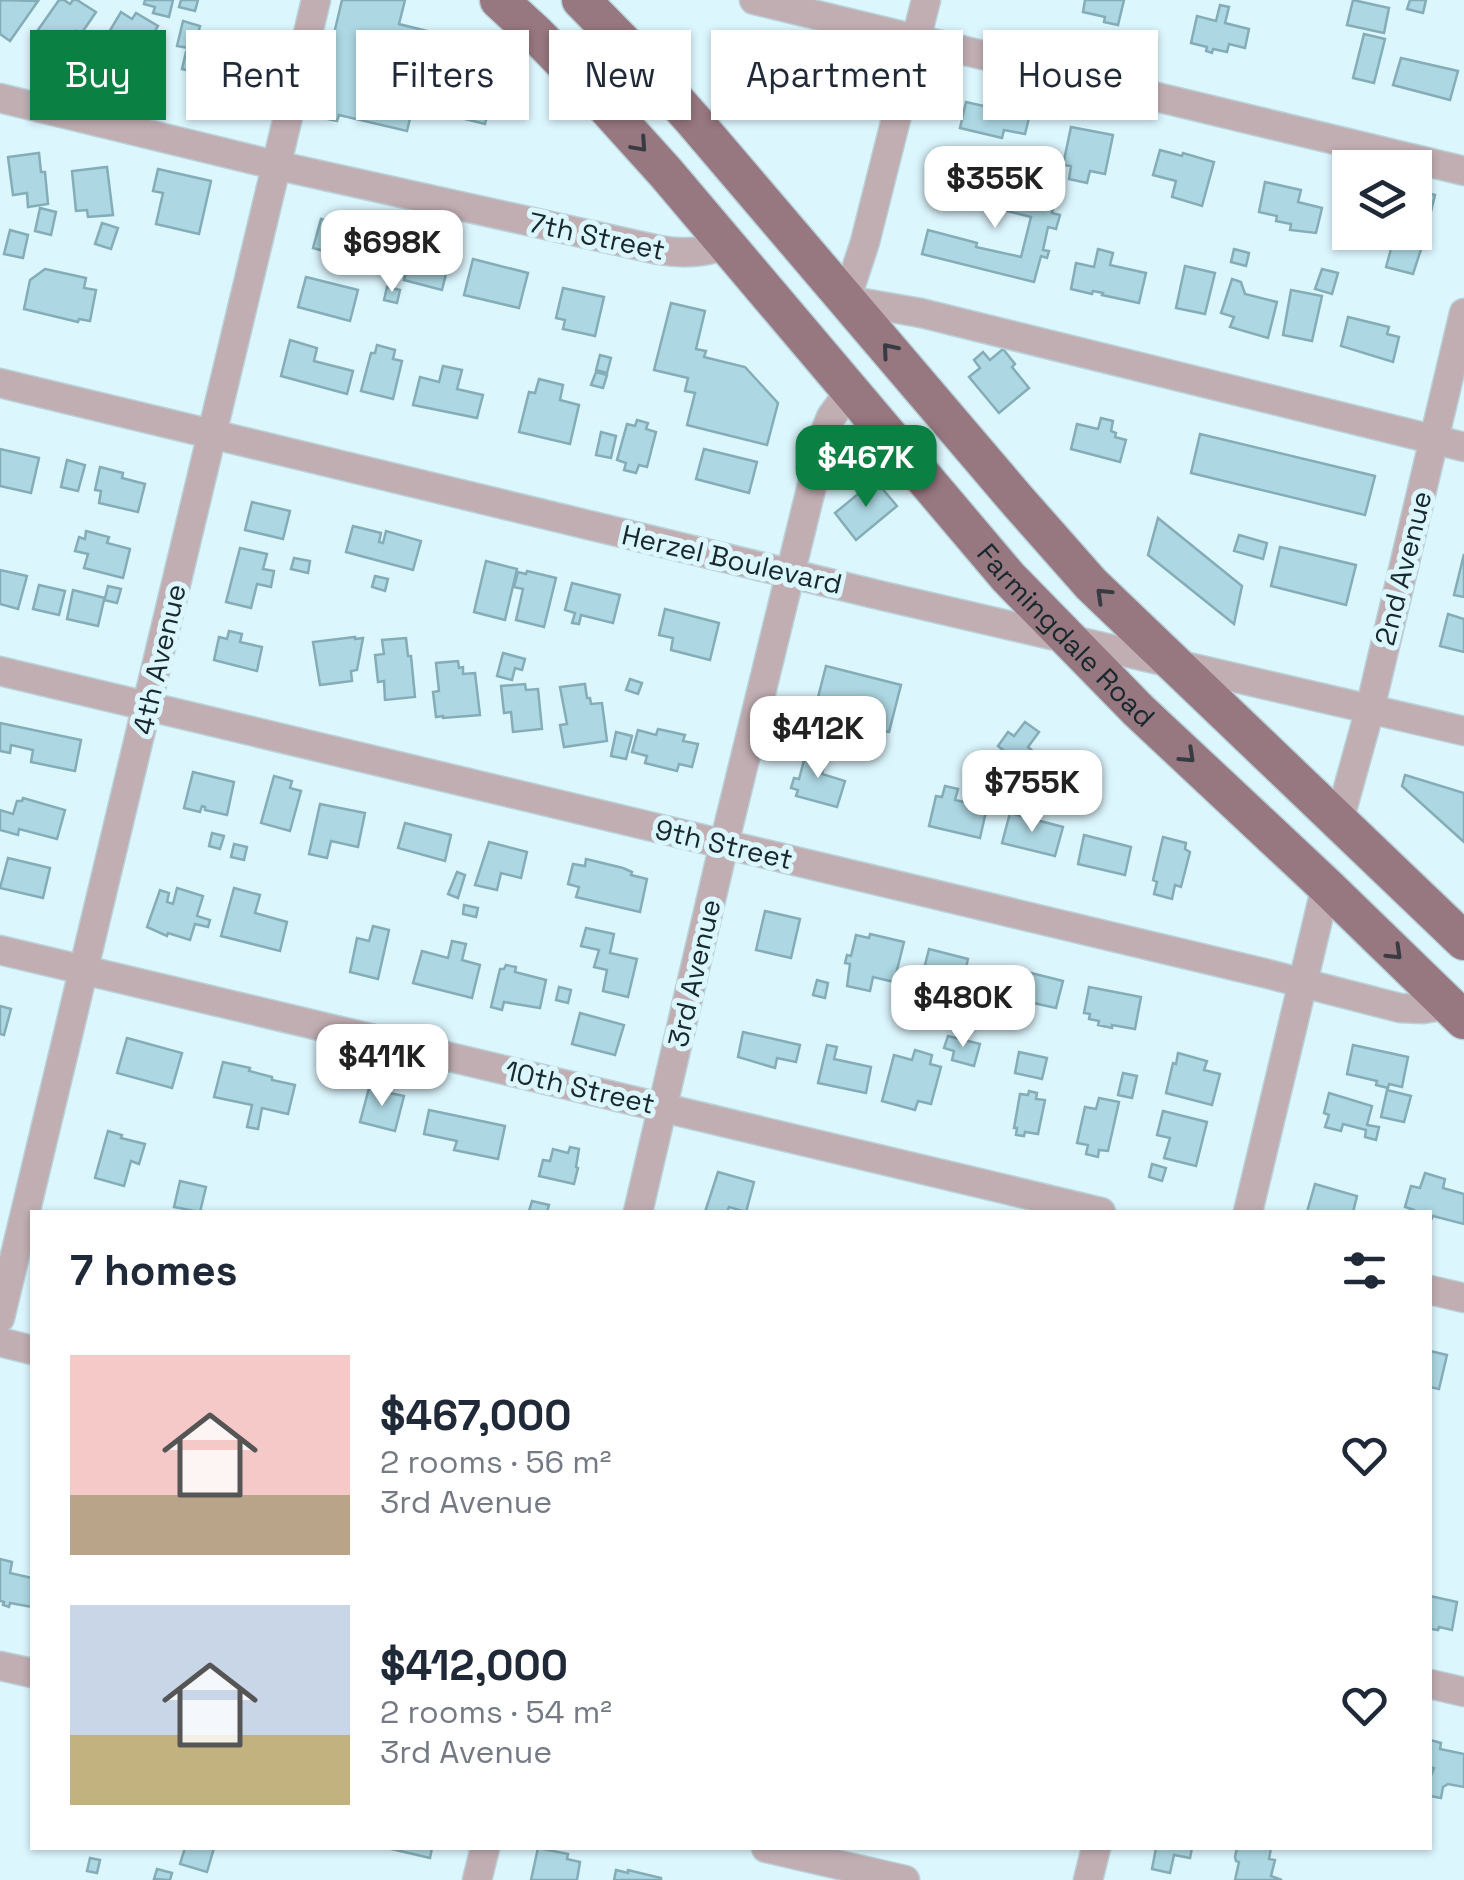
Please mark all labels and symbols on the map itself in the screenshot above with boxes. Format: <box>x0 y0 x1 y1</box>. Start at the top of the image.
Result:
one-way arrow <box>628 133 646 151</box>
pin: $355K <box>925 146 1065 231</box>
street label: 7th Street <box>525 204 669 268</box>
pin: $698K <box>322 210 462 295</box>
one-way arrow <box>883 344 901 362</box>
pin: $467K <box>796 425 936 510</box>
street label: 2nd Avenue <box>1366 487 1440 649</box>
street label: Herzel Boulevard <box>618 516 846 602</box>
street label: Farmingdale Road <box>969 536 1163 735</box>
street label: 4th Avenue <box>124 580 194 738</box>
one-way arrow <box>1096 589 1114 607</box>
pin: $412K <box>748 696 888 781</box>
one-way arrow <box>1176 744 1194 762</box>
pin: $755K <box>962 750 1102 835</box>
street label: 9th Street <box>652 811 796 877</box>
street label: 3rd Avenue <box>660 896 728 1050</box>
one-way arrow <box>1383 941 1401 959</box>
pin: $480K <box>893 965 1033 1050</box>
pin: $411K <box>312 1024 452 1109</box>
street label: 10th Street <box>502 1052 658 1122</box>

